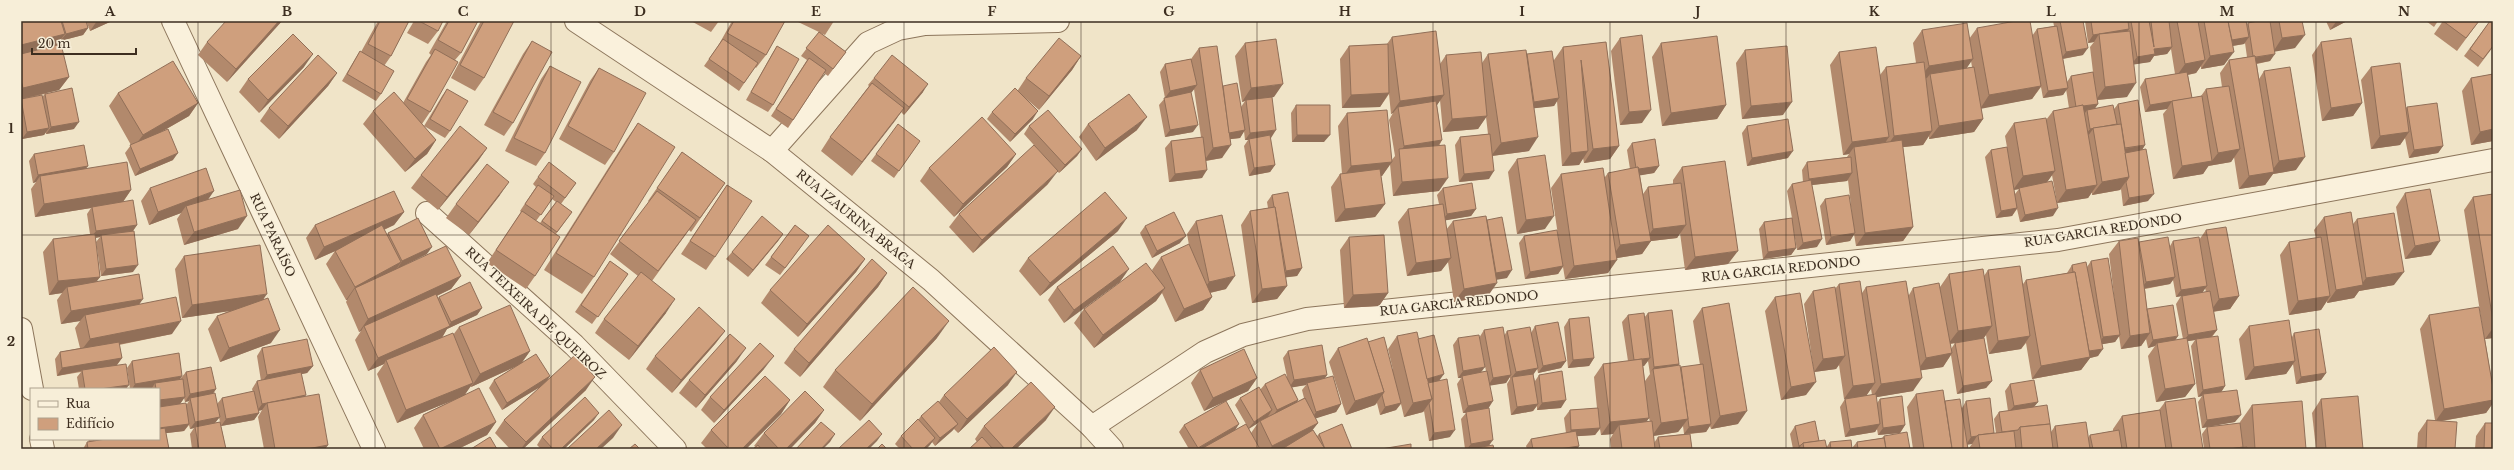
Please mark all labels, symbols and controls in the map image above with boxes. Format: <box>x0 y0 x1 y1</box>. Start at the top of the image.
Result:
text: A <box>104 3 116 20</box>
text: B <box>282 3 292 20</box>
text: C <box>458 3 469 20</box>
text: D <box>634 3 646 20</box>
text: E <box>811 3 821 20</box>
text: F <box>988 3 997 20</box>
text: G <box>1163 3 1175 20</box>
text: H <box>1339 3 1351 20</box>
text: I <box>1519 3 1525 20</box>
text: J <box>1692 3 1701 20</box>
text: K <box>1869 3 1880 20</box>
text: L <box>2046 3 2056 20</box>
text: M <box>2220 3 2235 20</box>
text: N <box>2398 3 2410 20</box>
scale bar <box>32 30 136 56</box>
text: 20 m <box>38 36 70 51</box>
text: 1 <box>8 120 14 137</box>
street label: RUA IZAURINA BRAGA <box>793 166 919 272</box>
street label: RUA PARAÍSO <box>247 190 300 279</box>
street label: RUA GARCIA REDONDO <box>2023 210 2183 250</box>
street label: RUA TEIXEIRA DE QUEIROZ <box>463 244 609 382</box>
street label: RUA GARCIA REDONDO <box>1701 253 1861 285</box>
street label: RUA GARCIA REDONDO <box>1379 287 1539 319</box>
text: 2 <box>7 333 15 350</box>
legend <box>30 388 160 440</box>
text: Rua <box>66 396 90 411</box>
text: Edifício <box>66 416 114 431</box>

